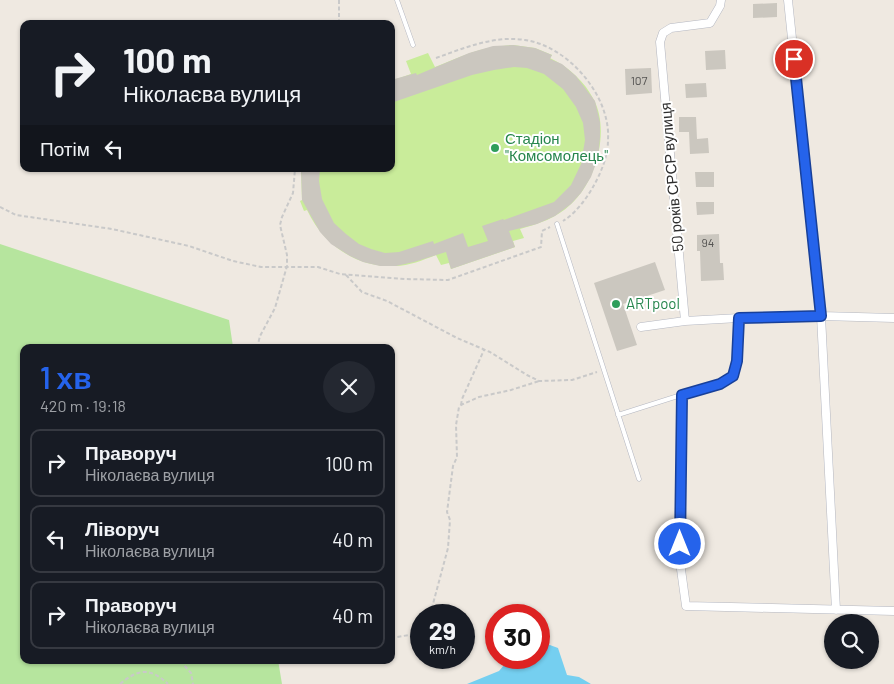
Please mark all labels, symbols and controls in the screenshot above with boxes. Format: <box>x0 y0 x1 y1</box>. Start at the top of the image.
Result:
text: 100 m <box>123 38 212 80</box>
pin <box>773 38 815 80</box>
icon: right <box>40 40 105 105</box>
icon: arrive <box>780 45 808 73</box>
house number: 107 <box>631 73 648 87</box>
text: Ніколаєва вулиця <box>123 80 301 106</box>
street label: 50 років СРСР вулиця <box>656 102 687 253</box>
place label: Стадіон "Комсомолець" <box>505 129 608 164</box>
icon: left <box>100 135 128 163</box>
text: Потім <box>40 137 90 160</box>
marker: Стадіон "Комсомолець" <box>489 142 501 154</box>
house number: 94 <box>702 235 714 249</box>
place label: ARTpool <box>626 294 680 312</box>
marker: ARTpool <box>610 298 622 310</box>
text: 1 хв <box>40 359 92 395</box>
button: close <box>323 361 375 413</box>
text: 420 m · 19:18 <box>40 396 126 415</box>
text: Праворуч <box>85 441 177 464</box>
icon: right <box>42 449 70 477</box>
text: 100 m <box>325 452 373 475</box>
text: Ніколаєва вулиця <box>85 465 215 484</box>
text: Ліворуч <box>85 517 160 540</box>
position arrow <box>653 517 705 569</box>
icon: left <box>42 525 70 553</box>
text: 40 m <box>332 528 373 551</box>
text: Ніколаєва вулиця <box>85 541 215 560</box>
text: Праворуч <box>85 593 177 616</box>
icon: right <box>42 601 70 629</box>
text: 40 m <box>332 604 373 627</box>
speed limit sign: 30 <box>485 604 550 669</box>
map controls <box>824 614 879 669</box>
button: search <box>824 614 879 669</box>
text: 29 <box>429 615 456 645</box>
text: Ніколаєва вулиця <box>85 617 215 636</box>
text: km/h <box>429 642 456 656</box>

